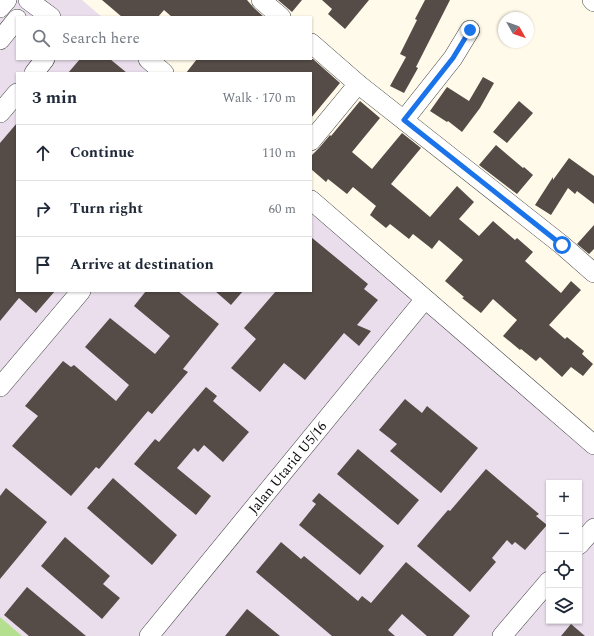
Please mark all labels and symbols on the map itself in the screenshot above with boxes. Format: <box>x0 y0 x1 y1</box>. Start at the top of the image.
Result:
north arrow <box>498 12 534 48</box>
route end <box>461 21 479 39</box>
route start <box>553 236 571 254</box>
street label: Jalan Utarid U5/16 <box>243 417 332 519</box>

